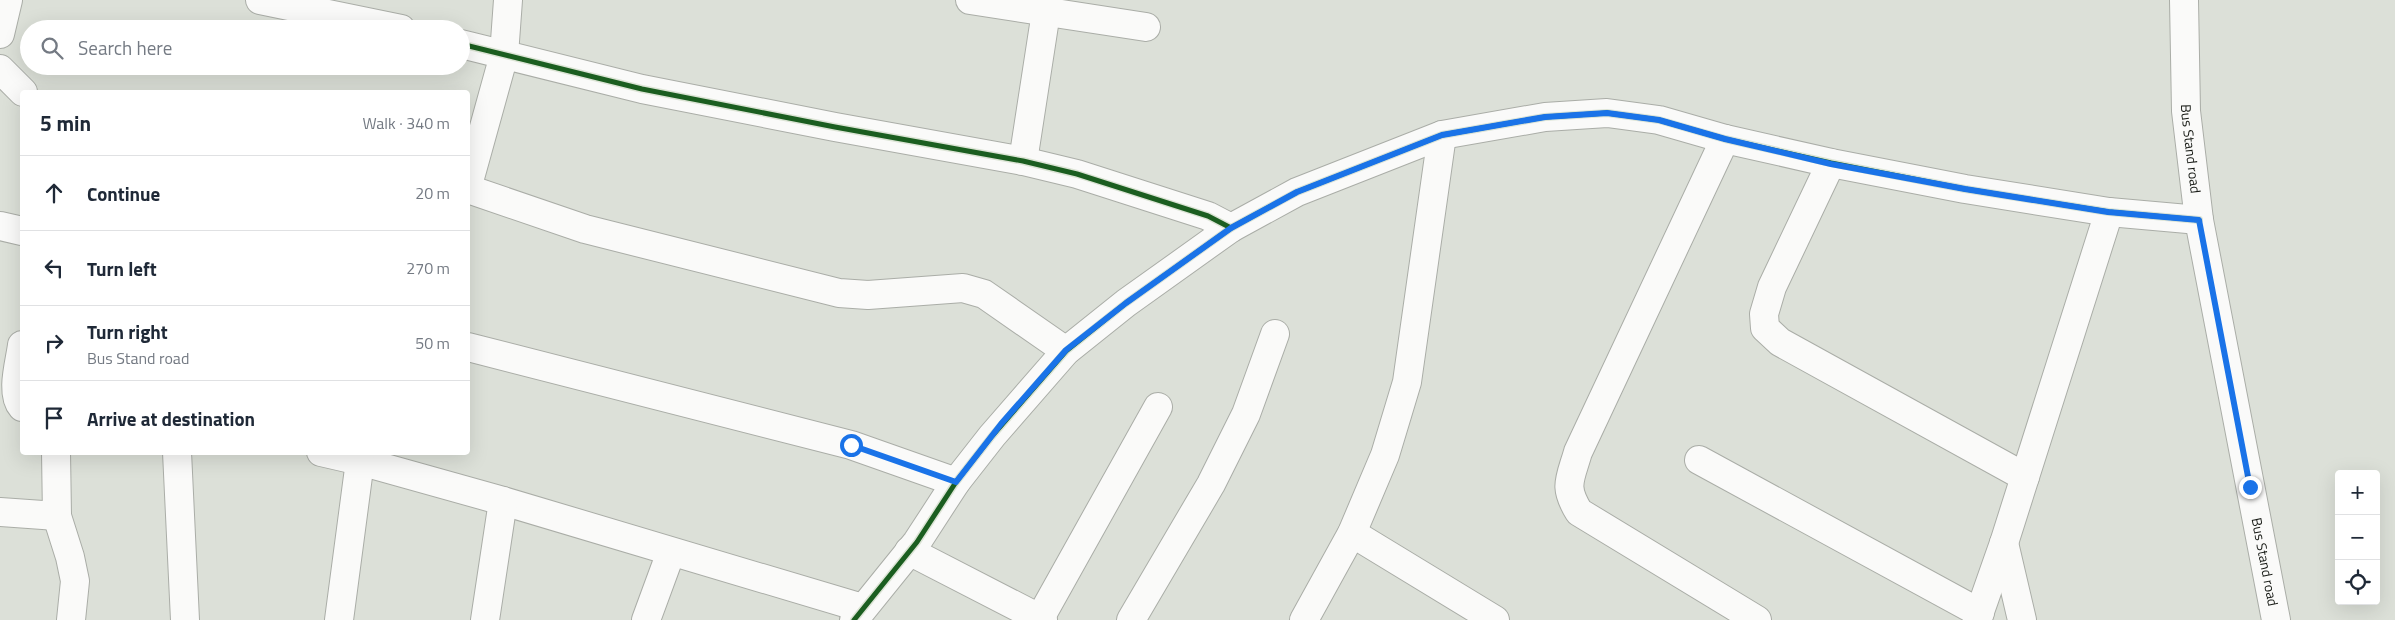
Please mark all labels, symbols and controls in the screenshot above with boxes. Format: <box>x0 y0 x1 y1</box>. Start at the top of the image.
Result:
search box <box>20 20 470 75</box>
text: Search here <box>78 33 172 62</box>
icon: search <box>38 34 66 62</box>
street label: Bus Stand road <box>2176 104 2207 194</box>
text: 5 min <box>40 107 91 139</box>
text: Walk · 340 m <box>362 111 450 135</box>
icon: ahead <box>40 179 68 207</box>
text: Continue <box>87 179 160 208</box>
text: 20 m <box>415 181 450 205</box>
icon: left <box>40 254 68 282</box>
text: Turn left <box>87 254 157 283</box>
text: 270 m <box>406 256 450 280</box>
text: Turn right <box>87 317 168 346</box>
icon: right <box>40 329 68 357</box>
text: 50 m <box>415 331 450 355</box>
text: Bus Stand road <box>87 346 189 370</box>
icon: arrive <box>40 404 68 432</box>
text: Arrive at destination <box>87 404 255 433</box>
route start <box>840 434 863 457</box>
map controls <box>2335 470 2380 605</box>
button: + <box>2335 470 2380 515</box>
route end <box>2239 476 2262 499</box>
button: − <box>2335 515 2380 560</box>
street label: Bus Stand road <box>2247 516 2284 608</box>
button: locate <box>2335 560 2380 605</box>

